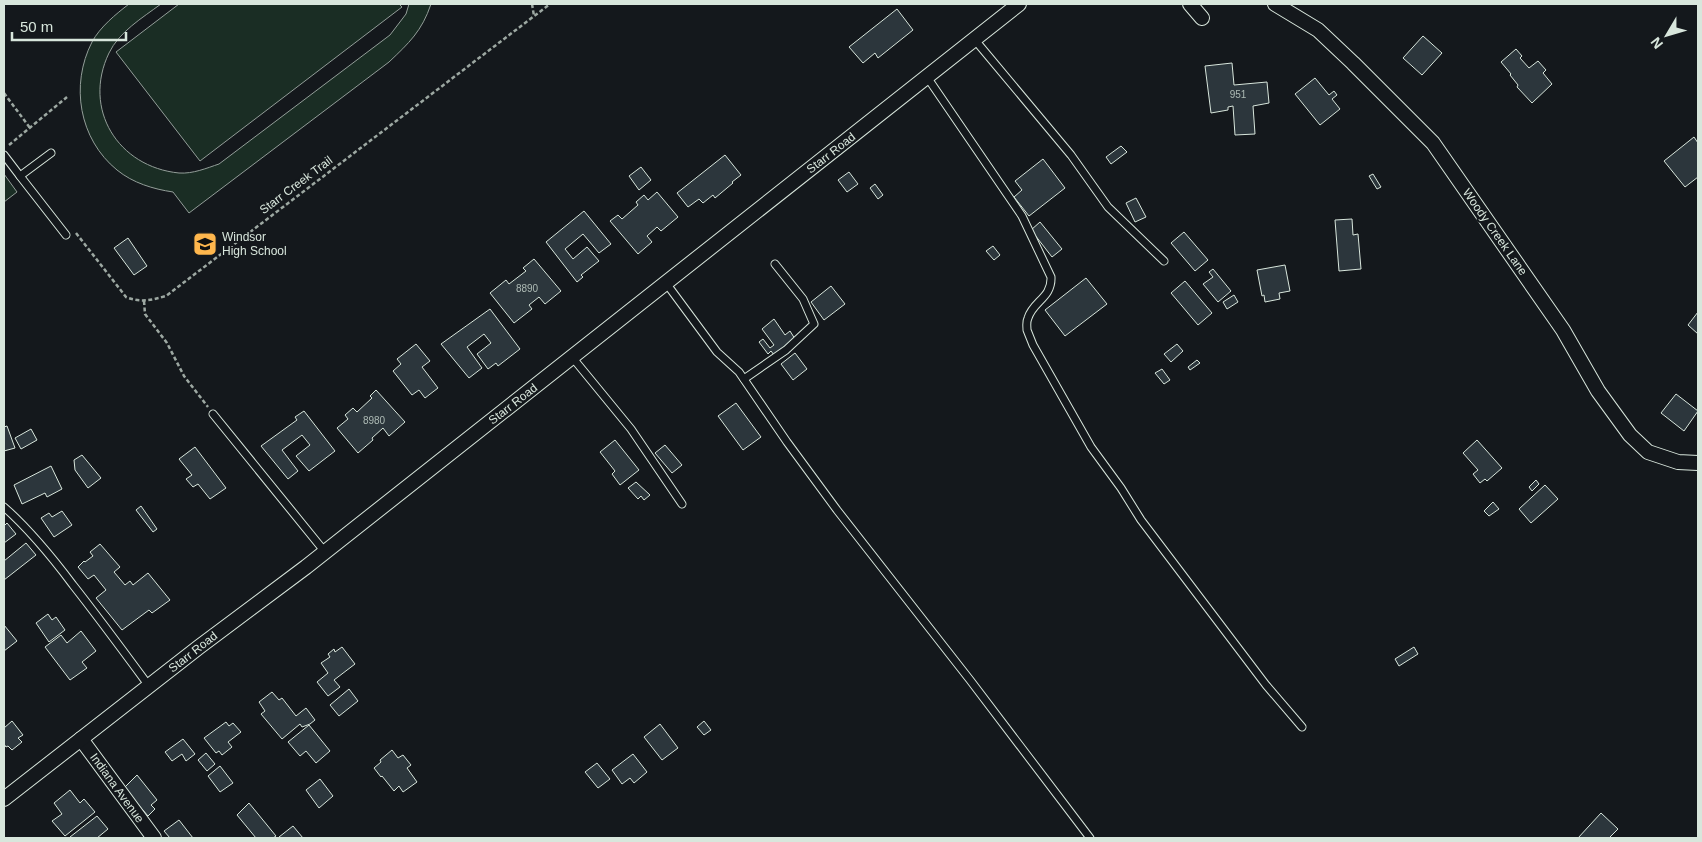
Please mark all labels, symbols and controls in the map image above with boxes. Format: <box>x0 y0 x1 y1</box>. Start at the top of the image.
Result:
scale bar <box>12 10 126 42</box>
north arrow <box>1642 10 1692 60</box>
text: 50 m <box>20 18 53 35</box>
text: N <box>1647 34 1666 52</box>
house number: 951 <box>1230 89 1247 100</box>
street label: Starr Road <box>804 130 858 176</box>
street label: Starr Creek Trail <box>257 153 335 217</box>
street label: Woody Creek Lane <box>1460 186 1530 278</box>
place label: Windsor High School <box>222 230 287 258</box>
school or university icon: Windsor High School <box>192 231 218 257</box>
house number: 8890 <box>516 283 539 294</box>
street label: Starr Road <box>486 381 540 427</box>
house number: 8980 <box>363 415 386 426</box>
street label: Starr Road <box>166 629 220 675</box>
street label: Indiana Avenue <box>87 751 147 826</box>

